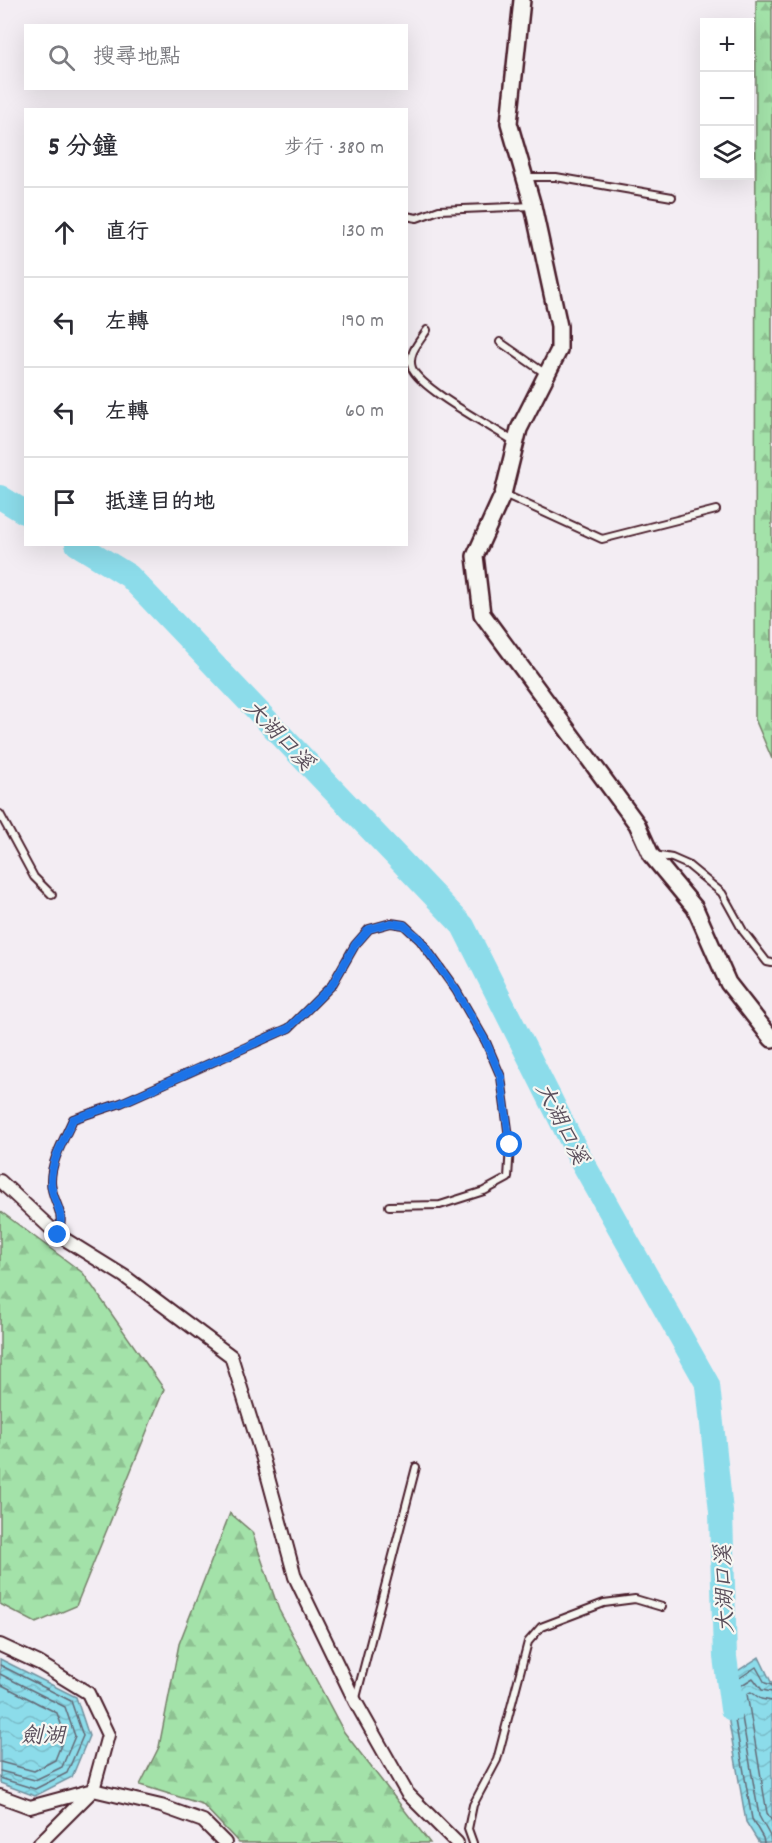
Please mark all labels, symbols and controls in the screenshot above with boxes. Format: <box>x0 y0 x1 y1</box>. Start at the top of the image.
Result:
map controls <box>700 18 754 180</box>
button: + <box>700 18 754 72</box>
search box <box>24 24 408 90</box>
icon: search <box>45 41 78 74</box>
text: 搜尋地點 <box>93 43 181 74</box>
button: − <box>700 72 754 126</box>
button: layers <box>700 126 754 180</box>
text: 5 分鐘 <box>48 130 118 167</box>
text: 步行 · 380 m <box>284 135 384 163</box>
icon: ahead <box>48 216 81 249</box>
text: 直行 <box>105 218 149 249</box>
text: 130 m <box>342 218 384 246</box>
icon: left <box>48 306 81 339</box>
text: 左轉 <box>105 308 149 339</box>
text: 190 m <box>341 308 384 336</box>
icon: left <box>48 396 81 429</box>
text: 左轉 <box>105 398 149 429</box>
text: 60 m <box>345 398 384 426</box>
icon: arrive <box>48 486 81 519</box>
text: 抵達目的地 <box>105 488 215 519</box>
water label: 大湖口溪 <box>236 694 320 780</box>
water label: 大湖口溪 <box>526 1078 594 1172</box>
route start <box>496 1131 522 1157</box>
route end <box>44 1221 70 1247</box>
water label: 大湖口溪 <box>709 1543 744 1633</box>
water label: 劍湖 <box>21 1722 67 1753</box>

